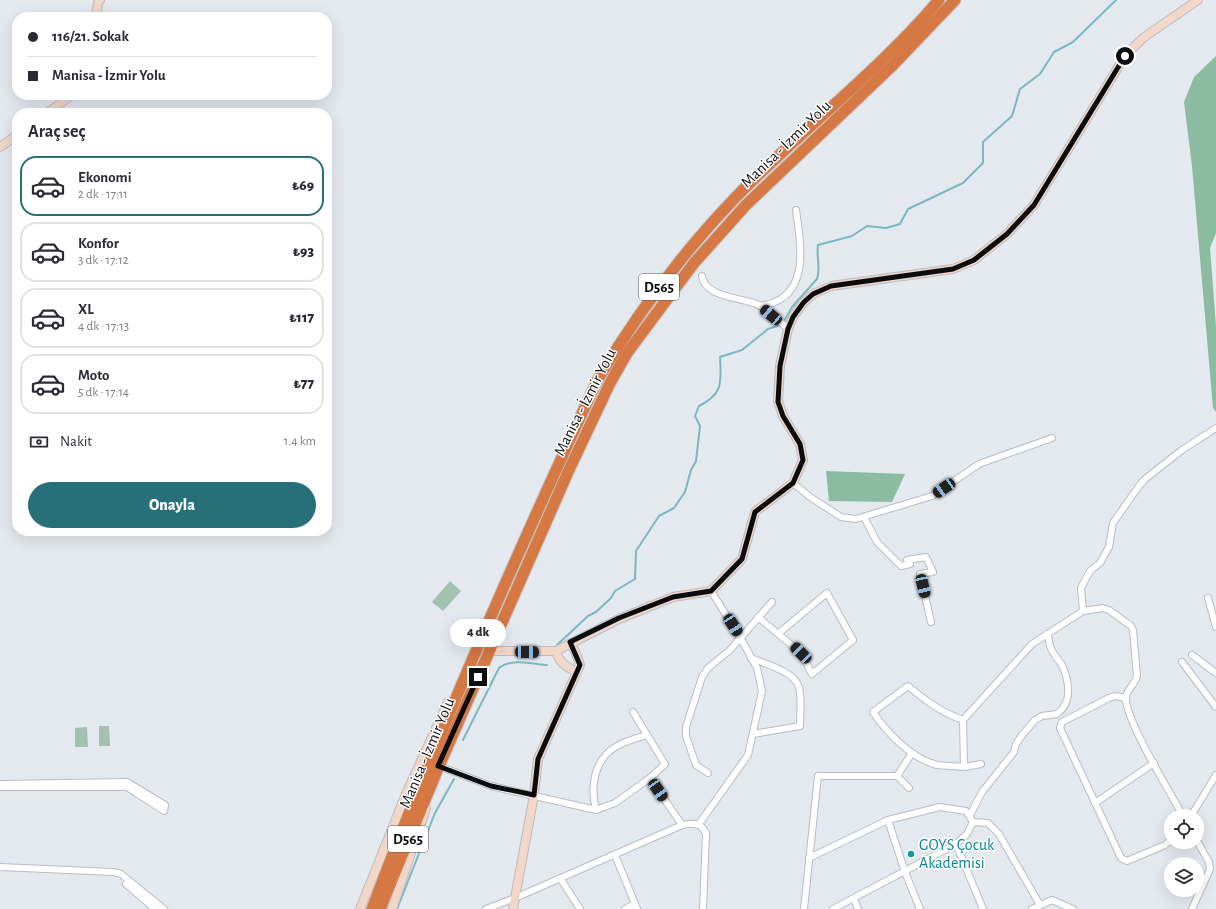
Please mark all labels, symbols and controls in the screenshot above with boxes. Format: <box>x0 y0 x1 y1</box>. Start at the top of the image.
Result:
text: 116/21. Sokak <box>52 29 129 44</box>
route start <box>1116 47 1134 65</box>
text: Manisa - İzmir Yolu <box>52 68 166 83</box>
street label: Manisa - İzmir Yolu <box>737 96 834 191</box>
text: Araç seç <box>28 123 85 141</box>
icon: car <box>30 168 66 204</box>
text: Ekonomi <box>78 170 132 185</box>
text: ₺69 <box>292 178 314 193</box>
text: 2 dk · 17:11 <box>78 188 128 201</box>
icon: car <box>30 234 66 270</box>
text: Konfor <box>78 236 119 251</box>
text: ₺93 <box>293 244 314 259</box>
text: 3 dk · 17:12 <box>78 254 129 267</box>
road number: D565 <box>639 274 679 300</box>
icon: car <box>30 300 66 336</box>
text: XL <box>78 302 94 317</box>
car <box>758 303 784 327</box>
text: ₺117 <box>289 310 314 325</box>
text: 4 dk · 17:13 <box>78 320 129 333</box>
street label: Manisa - İzmir Yolu <box>549 345 619 458</box>
icon: car <box>30 366 66 402</box>
text: Moto <box>78 368 110 383</box>
text: ₺77 <box>294 376 314 391</box>
text: 5 dk · 17:14 <box>78 386 129 399</box>
icon: cash <box>28 431 50 453</box>
text: Nakit <box>60 434 92 449</box>
text: 1.4 km <box>284 435 316 448</box>
car <box>931 476 957 500</box>
button: Onayla <box>28 482 316 528</box>
car <box>914 573 932 599</box>
car <box>721 612 745 638</box>
callout: 4 dk <box>450 619 506 647</box>
text: 4 dk <box>467 626 489 639</box>
car <box>788 640 814 666</box>
car <box>515 646 539 658</box>
route end <box>469 668 487 686</box>
street label: Manisa - İzmir Yolu <box>395 695 457 810</box>
car <box>646 777 670 803</box>
map controls <box>1164 809 1204 897</box>
button: locate <box>1164 809 1204 849</box>
road number: D565 <box>388 826 428 852</box>
place label: GOYS Çocuk Akademisi <box>919 837 995 871</box>
marker: GOYS Çocuk Akademisi <box>906 849 916 859</box>
button: layers <box>1164 857 1204 897</box>

